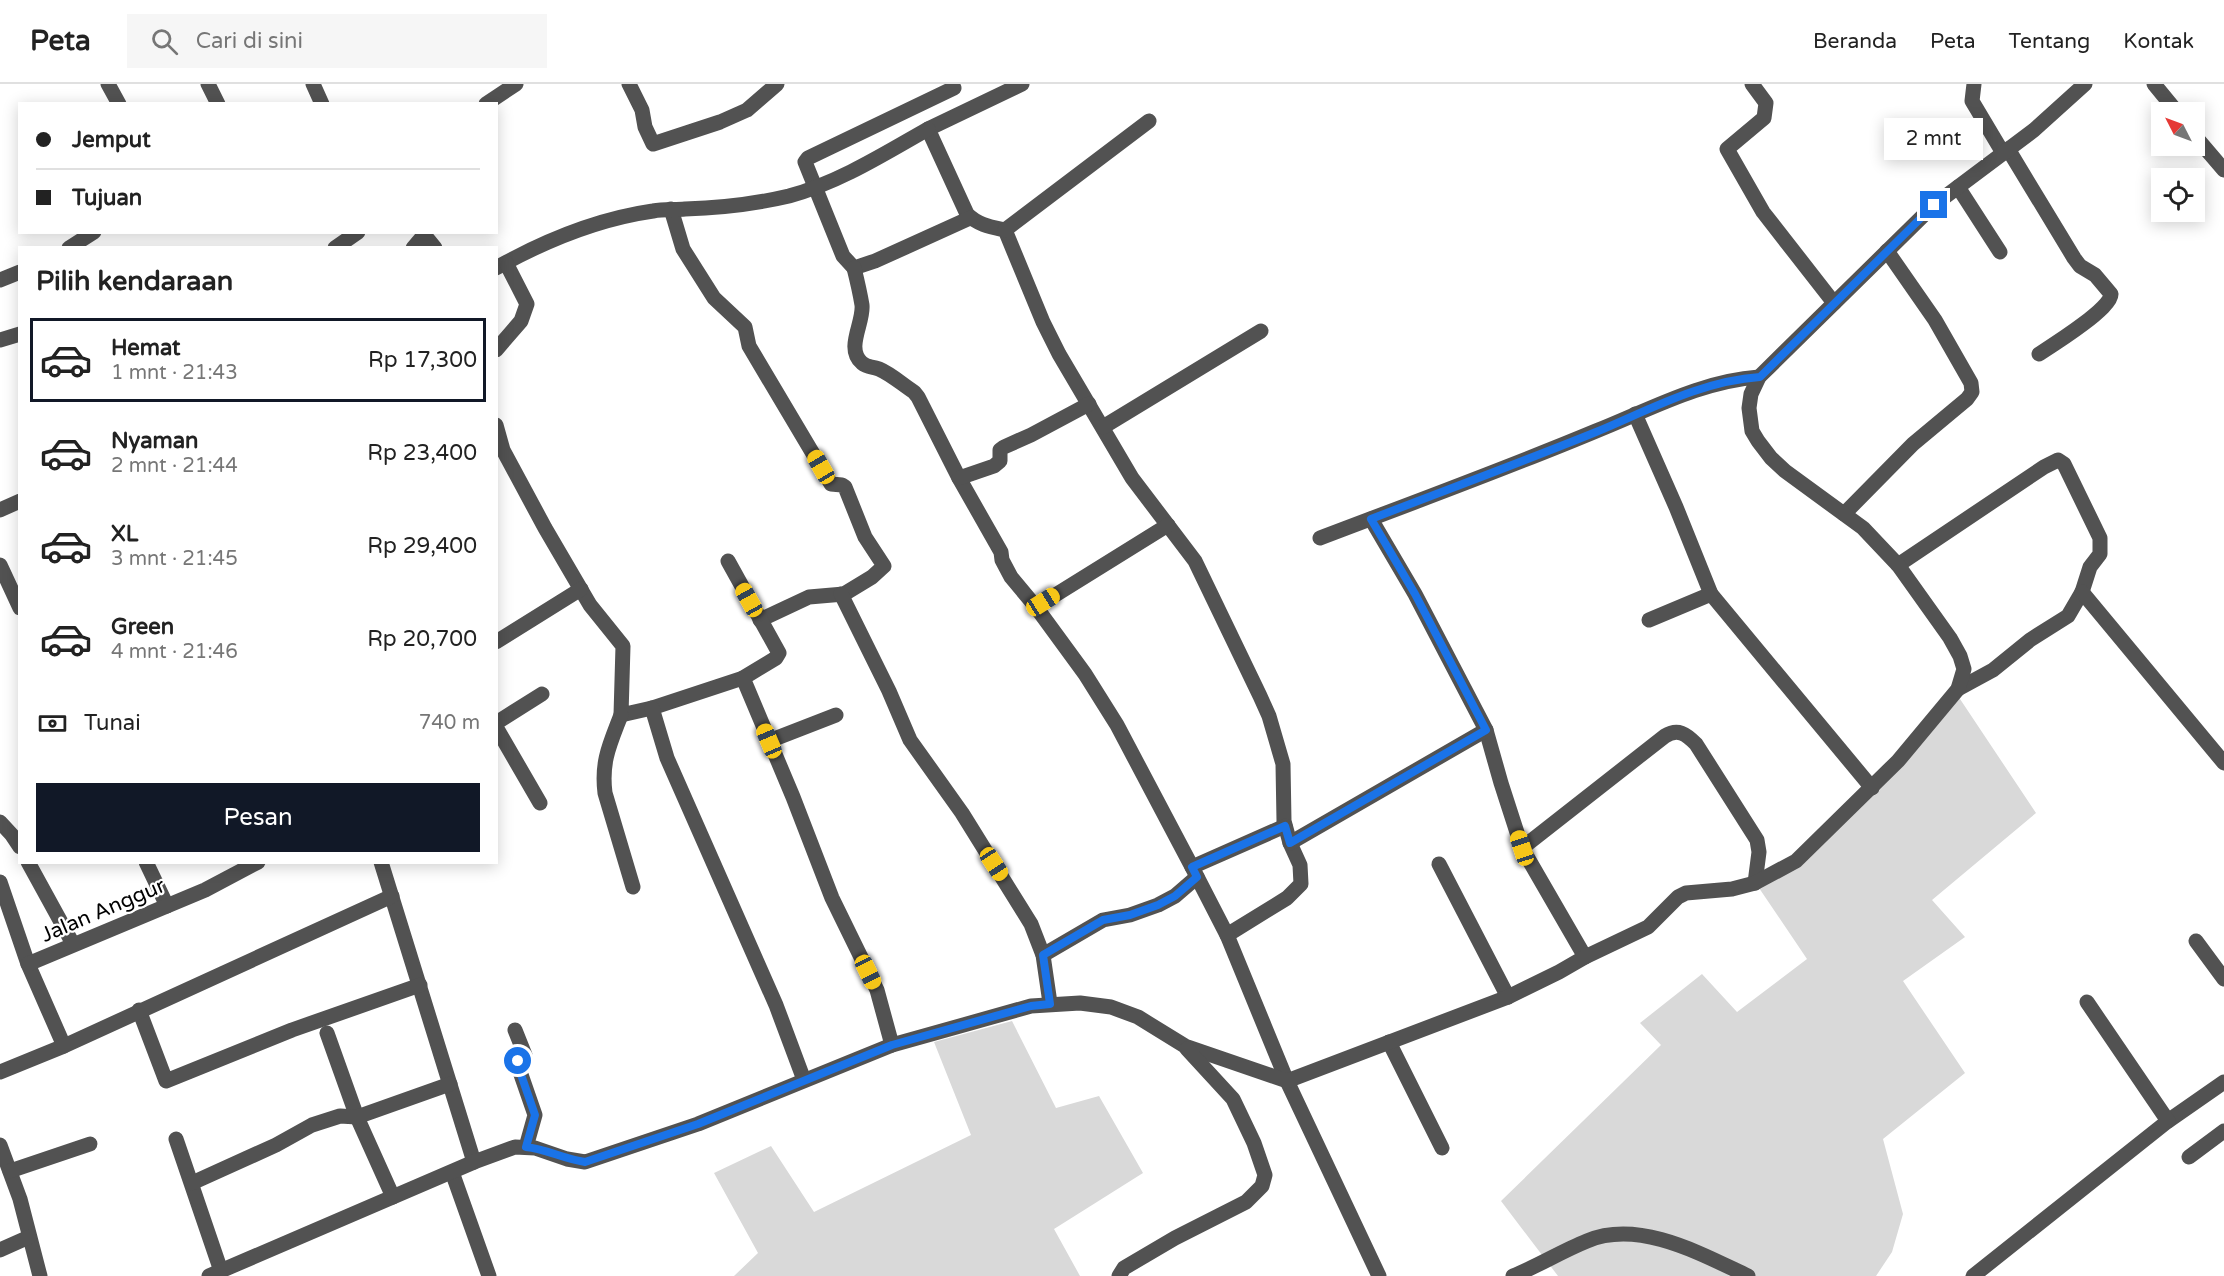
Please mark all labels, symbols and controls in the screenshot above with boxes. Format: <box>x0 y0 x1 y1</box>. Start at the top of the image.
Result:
search box <box>127 14 547 68</box>
text: Peta <box>30 24 91 58</box>
icon: search <box>148 25 181 58</box>
text: Cari di sini <box>196 28 303 54</box>
text: Beranda <box>1813 29 1897 54</box>
text: Peta <box>1930 29 1976 54</box>
text: Tentang <box>2009 29 2090 54</box>
text: Kontak <box>2123 29 2194 54</box>
north arrow <box>2151 102 2205 156</box>
map controls <box>2151 102 2205 222</box>
callout: 2 mnt <box>1884 118 1984 160</box>
text: Jemput <box>72 127 151 153</box>
text: 2 mnt <box>1906 127 1961 151</box>
button: locate <box>2151 168 2205 222</box>
text: Tujuan <box>72 185 142 211</box>
route end <box>1920 191 1947 218</box>
text: Pilih kendaraan <box>36 265 233 298</box>
icon: car <box>39 333 93 387</box>
text: Hemat <box>111 335 180 361</box>
text: Rp 17,300 <box>368 347 477 373</box>
text: 1 mnt · 21:43 <box>111 361 238 385</box>
icon: car <box>39 426 93 480</box>
text: Nyaman <box>111 428 198 454</box>
text: Rp 23,400 <box>367 440 477 466</box>
car <box>804 447 838 487</box>
text: 2 mnt · 21:44 <box>111 454 238 478</box>
icon: car <box>39 519 93 573</box>
text: XL <box>111 521 138 547</box>
text: Rp 29,400 <box>367 533 477 559</box>
text: 3 mnt · 21:45 <box>111 547 238 571</box>
car <box>732 580 766 620</box>
car <box>1023 585 1063 619</box>
icon: car <box>39 612 93 666</box>
text: Green <box>111 614 174 640</box>
text: Rp 20,700 <box>367 626 477 652</box>
text: 4 mnt · 21:46 <box>111 640 238 664</box>
icon: cash <box>36 707 69 740</box>
text: Tunai <box>84 710 141 736</box>
text: 740 m <box>419 711 480 735</box>
car <box>754 721 784 761</box>
button: Pesan <box>36 783 480 852</box>
car <box>1508 828 1536 868</box>
car <box>977 844 1011 884</box>
street label: Jalan Anggur <box>37 873 169 948</box>
car <box>852 952 884 992</box>
route start <box>504 1047 531 1074</box>

